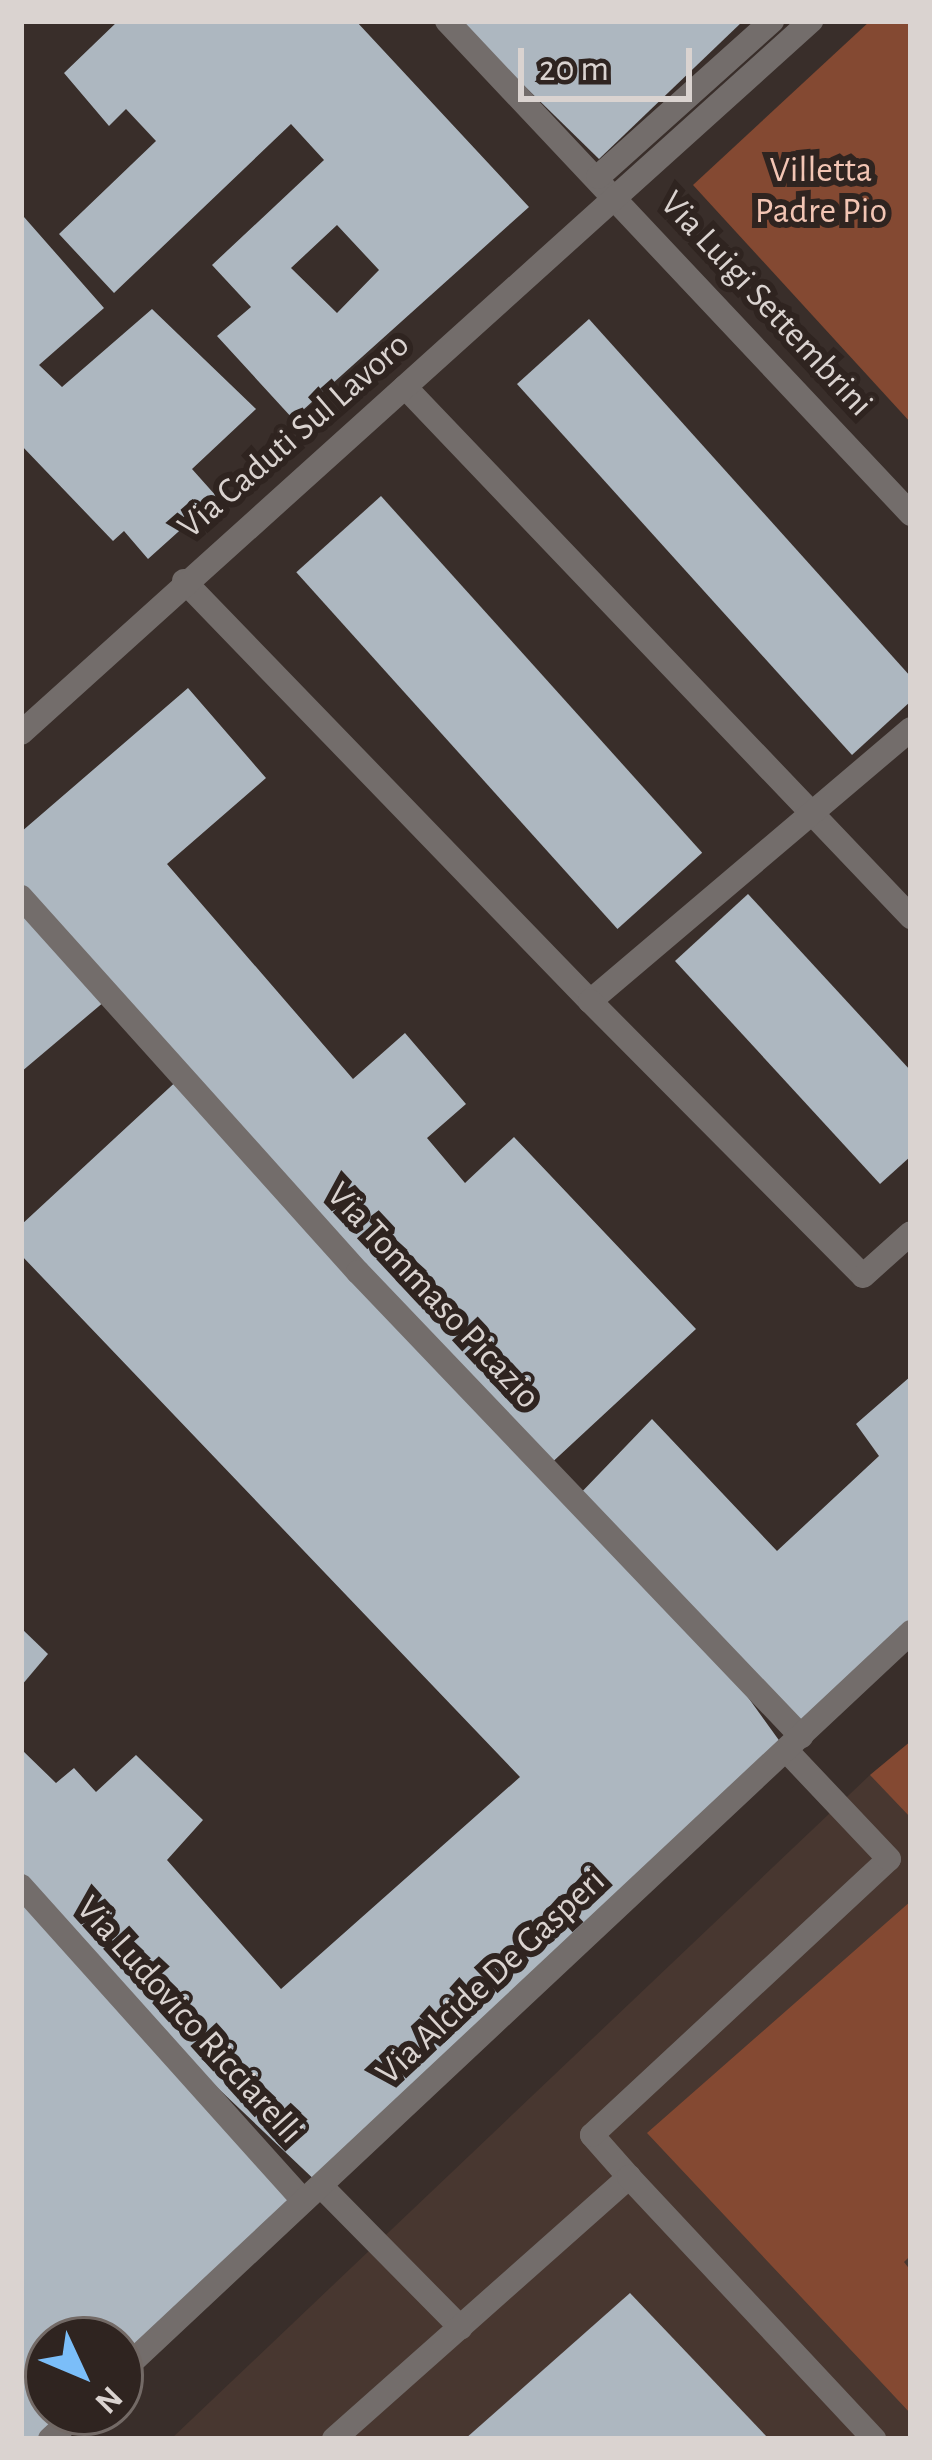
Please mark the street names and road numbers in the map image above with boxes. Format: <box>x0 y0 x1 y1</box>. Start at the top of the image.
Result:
street label: Via Luigi Settembrini <box>651 182 881 426</box>
street label: Via Caduti Sul Lavoro <box>169 324 419 548</box>
street label: Via Tommaso Picazio <box>317 1174 549 1418</box>
street label: Via Alcide De Gasperi <box>368 1860 614 2094</box>
street label: Via Ludovico Ricciarelli <box>67 1887 311 2153</box>

